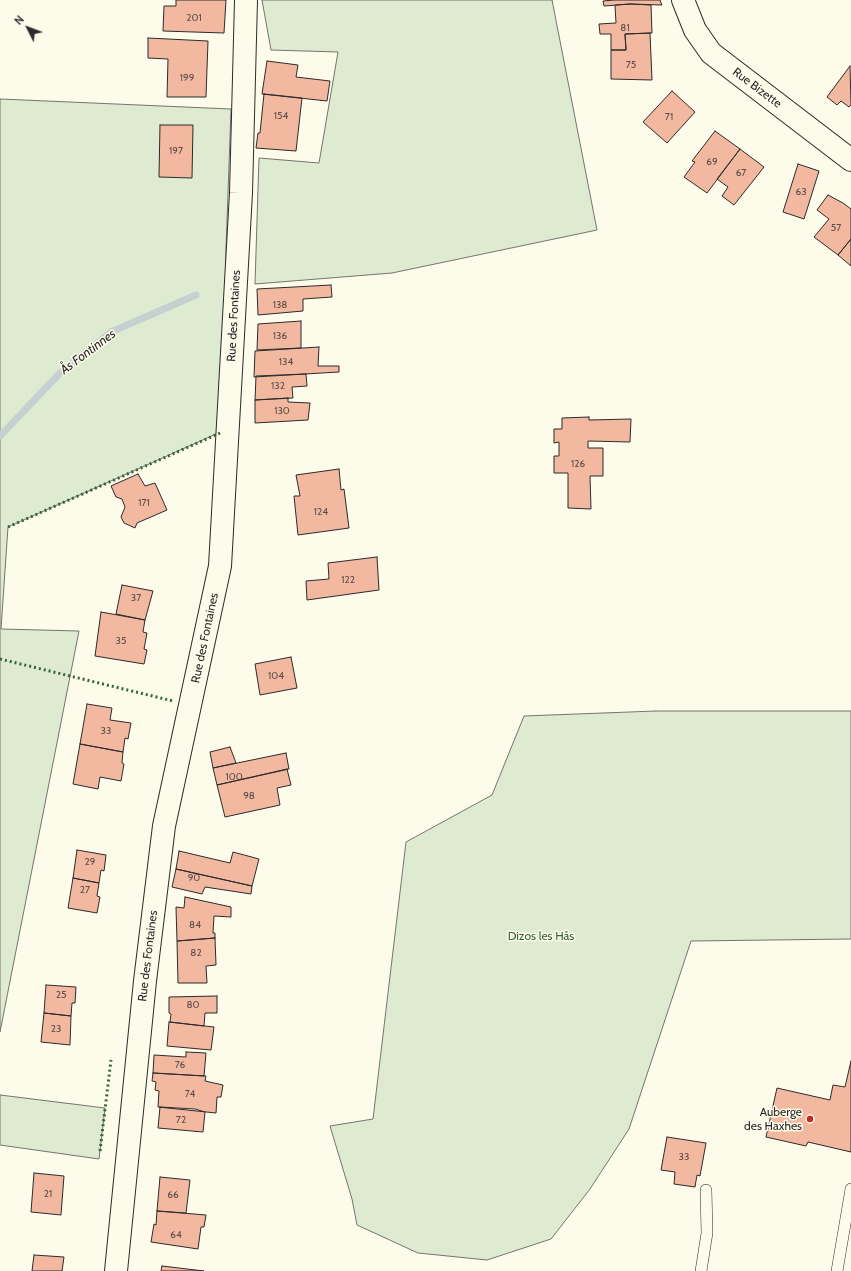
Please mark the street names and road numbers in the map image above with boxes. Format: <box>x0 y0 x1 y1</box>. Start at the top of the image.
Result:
street label: Rue Bizette <box>730 65 784 111</box>
street label: Rue des Fontaines <box>224 270 244 362</box>
street label: Rue des Fontaines <box>188 592 222 684</box>
street label: Rue des Fontaines <box>135 910 161 1002</box>

